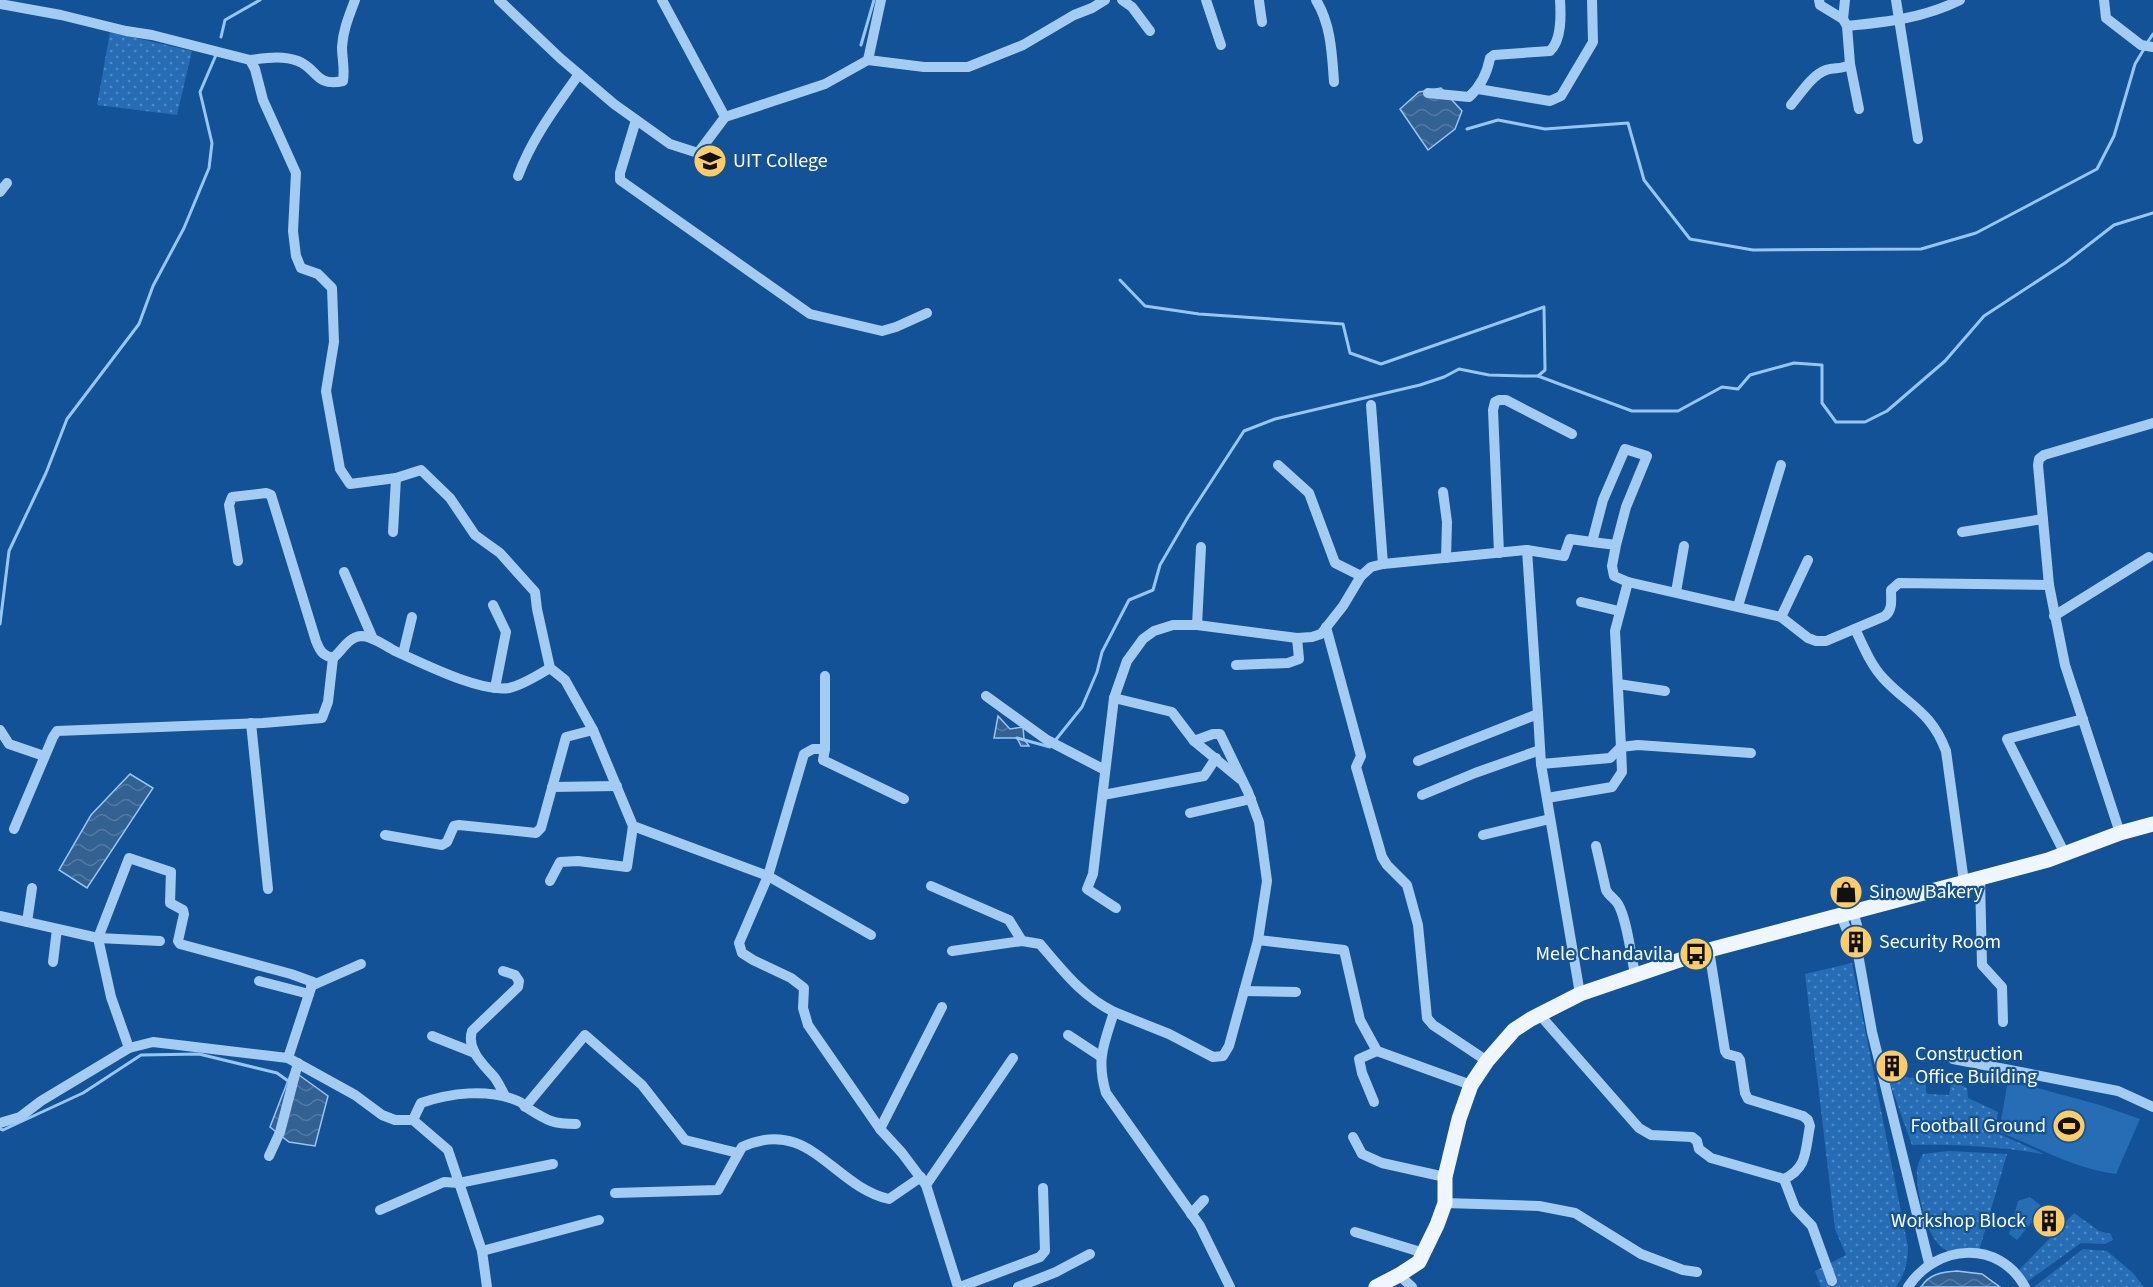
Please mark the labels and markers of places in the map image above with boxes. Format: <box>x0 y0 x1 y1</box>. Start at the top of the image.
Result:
school or university icon: UIT College <box>692 143 728 179</box>
place label: UIT College <box>733 147 828 175</box>
shop icon: Sinow Bakery <box>1828 874 1864 910</box>
place label: Sinow Bakery <box>1869 878 1983 906</box>
building icon: Security Room <box>1838 924 1874 960</box>
place label: Security Room <box>1879 928 2001 956</box>
bus stop icon: Mele Chandavila <box>1678 936 1714 972</box>
place label: Mele Chandavila <box>1536 940 1673 968</box>
place label: Construction Office Building <box>1915 1040 2037 1091</box>
building icon: Construction Office Building <box>1874 1048 1910 1084</box>
sports icon: Football Ground <box>2051 1108 2087 1144</box>
place label: Football Ground <box>1910 1112 2046 1140</box>
building icon: Workshop Block <box>2031 1203 2067 1239</box>
place label: Workshop Block <box>1891 1207 2026 1235</box>

